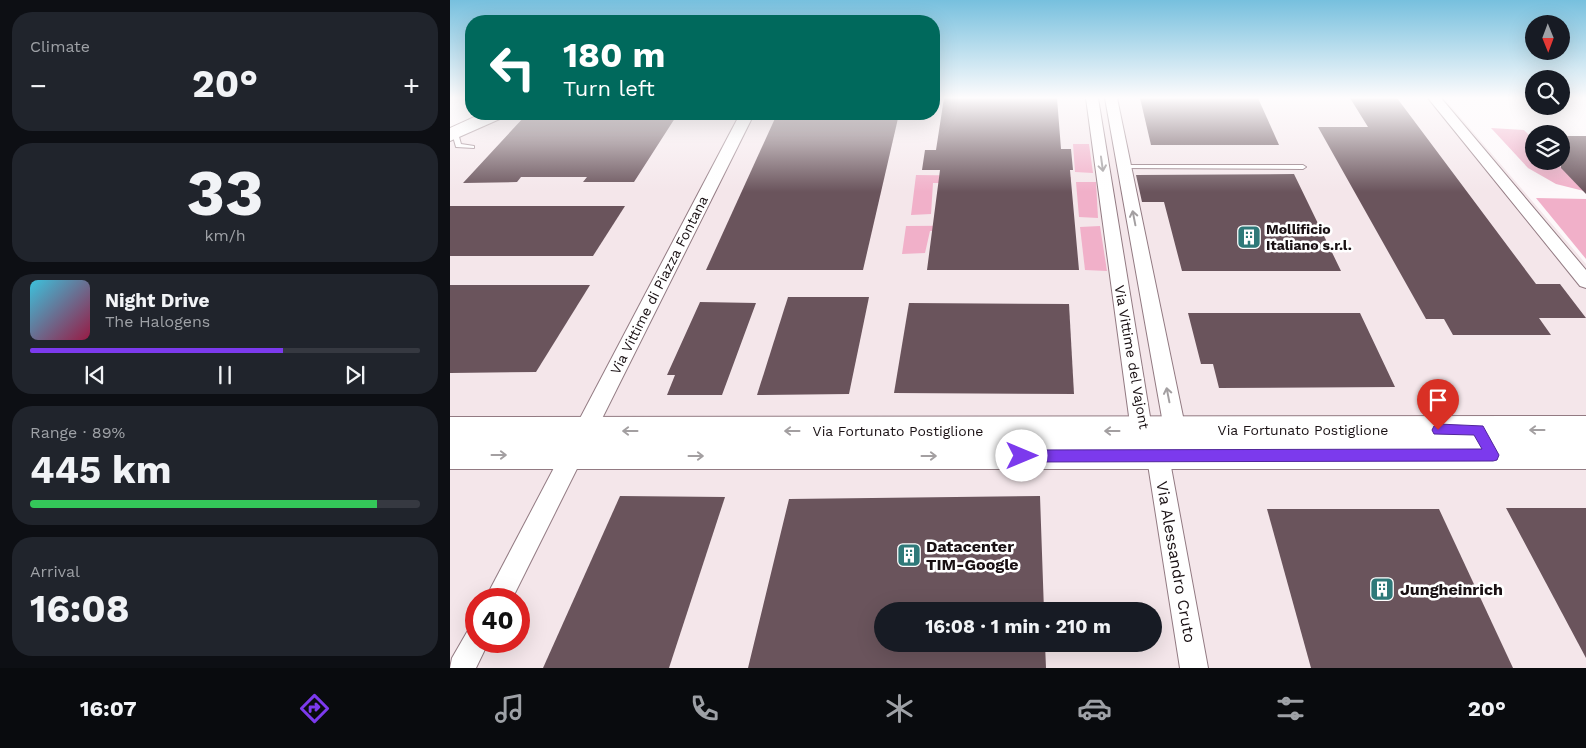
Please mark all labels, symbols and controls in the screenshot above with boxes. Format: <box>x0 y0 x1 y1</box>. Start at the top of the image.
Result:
north arrow <box>1525 15 1570 60</box>
map controls <box>1525 15 1570 170</box>
text: 180 m <box>563 34 666 76</box>
icon: left <box>480 35 545 100</box>
text: Climate <box>30 37 90 56</box>
text: 20° <box>192 62 258 106</box>
text: − <box>30 69 47 102</box>
text: + <box>403 69 420 102</box>
button: search <box>1525 70 1570 115</box>
text: Turn left <box>563 76 655 101</box>
button: layers <box>1525 125 1570 170</box>
text: 33 <box>186 155 264 231</box>
one-way arrow <box>1097 155 1107 171</box>
street label: Via Vittime di Piazza Fontana <box>607 193 711 377</box>
one-way arrow <box>1129 211 1139 227</box>
place label: Mollificio Italiano s.r.l. <box>1266 221 1352 253</box>
building icon: Mollificio Italiano s.r.l. <box>1236 224 1262 250</box>
text: km/h <box>204 226 246 245</box>
street label: Via Vittime del Vajont <box>1111 284 1153 430</box>
text: Night Drive <box>105 289 210 312</box>
text: The Halogens <box>105 312 210 331</box>
icon: previous <box>81 361 109 389</box>
icon: pause <box>211 361 239 389</box>
icon: next <box>341 361 369 389</box>
pin <box>1417 379 1459 430</box>
icon: arrive <box>1424 386 1452 414</box>
one-way arrow <box>1163 388 1172 404</box>
street label: Via Fortunato Postiglione <box>1218 422 1388 438</box>
text: Range · 89% <box>30 423 125 442</box>
street label: Via Fortunato Postiglione <box>813 423 983 439</box>
one-way arrow <box>1530 425 1546 435</box>
one-way arrow <box>622 426 638 436</box>
one-way arrow <box>785 426 801 436</box>
one-way arrow <box>1105 426 1121 436</box>
position arrow <box>995 429 1047 481</box>
text: 445 km <box>30 448 172 492</box>
one-way arrow <box>490 451 506 460</box>
one-way arrow <box>688 451 704 461</box>
one-way arrow <box>920 451 936 461</box>
street label: Via Alessandro Cruto <box>1152 480 1200 644</box>
place label: Datacenter TIM-Google <box>926 537 1019 574</box>
building icon: Datacenter TIM-Google <box>896 542 922 568</box>
text: Arrival <box>30 562 80 581</box>
building icon: Jungheinrich <box>1369 576 1395 602</box>
place label: Jungheinrich <box>1400 580 1503 599</box>
text: 16:08 <box>30 587 130 631</box>
speed limit sign: 40 <box>465 588 530 653</box>
text: 16:08 · 1 min · 210 m <box>925 615 1111 638</box>
icon: directions <box>297 691 332 726</box>
icon: music <box>492 691 527 726</box>
icon: phone <box>687 691 722 726</box>
icon: climate <box>882 691 917 726</box>
icon: car <box>1077 691 1112 726</box>
icon: filters <box>1273 691 1308 726</box>
text: 16:07 <box>80 696 137 721</box>
text: 20° <box>1468 696 1506 721</box>

